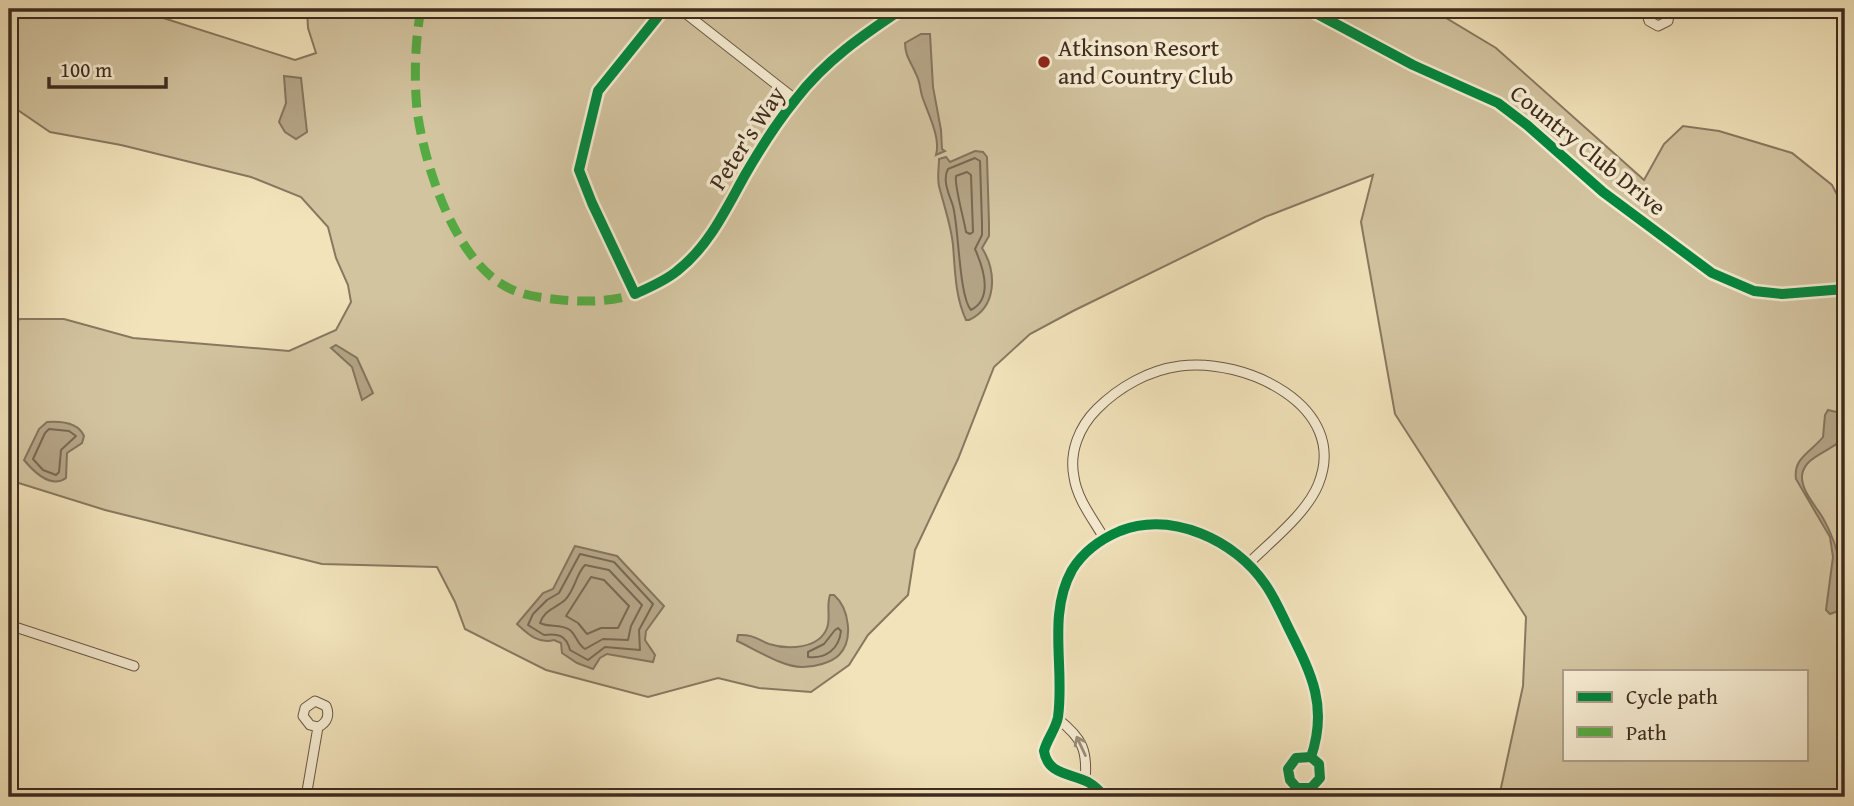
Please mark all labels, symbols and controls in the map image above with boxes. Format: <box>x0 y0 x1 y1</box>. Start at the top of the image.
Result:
place label: Atkinson Resort and Country Club <box>1058 30 1233 93</box>
scale bar <box>49 46 166 90</box>
text: 100 m <box>60 54 112 85</box>
marker: Atkinson Resort and Country Club <box>1036 54 1052 70</box>
street label: Country Club Drive <box>1503 76 1674 224</box>
street label: Peter's Way <box>700 79 793 197</box>
legend <box>1563 670 1808 760</box>
text: Cycle path <box>1626 681 1718 712</box>
text: Path <box>1626 717 1667 748</box>
one-way arrow <box>1074 736 1087 757</box>

